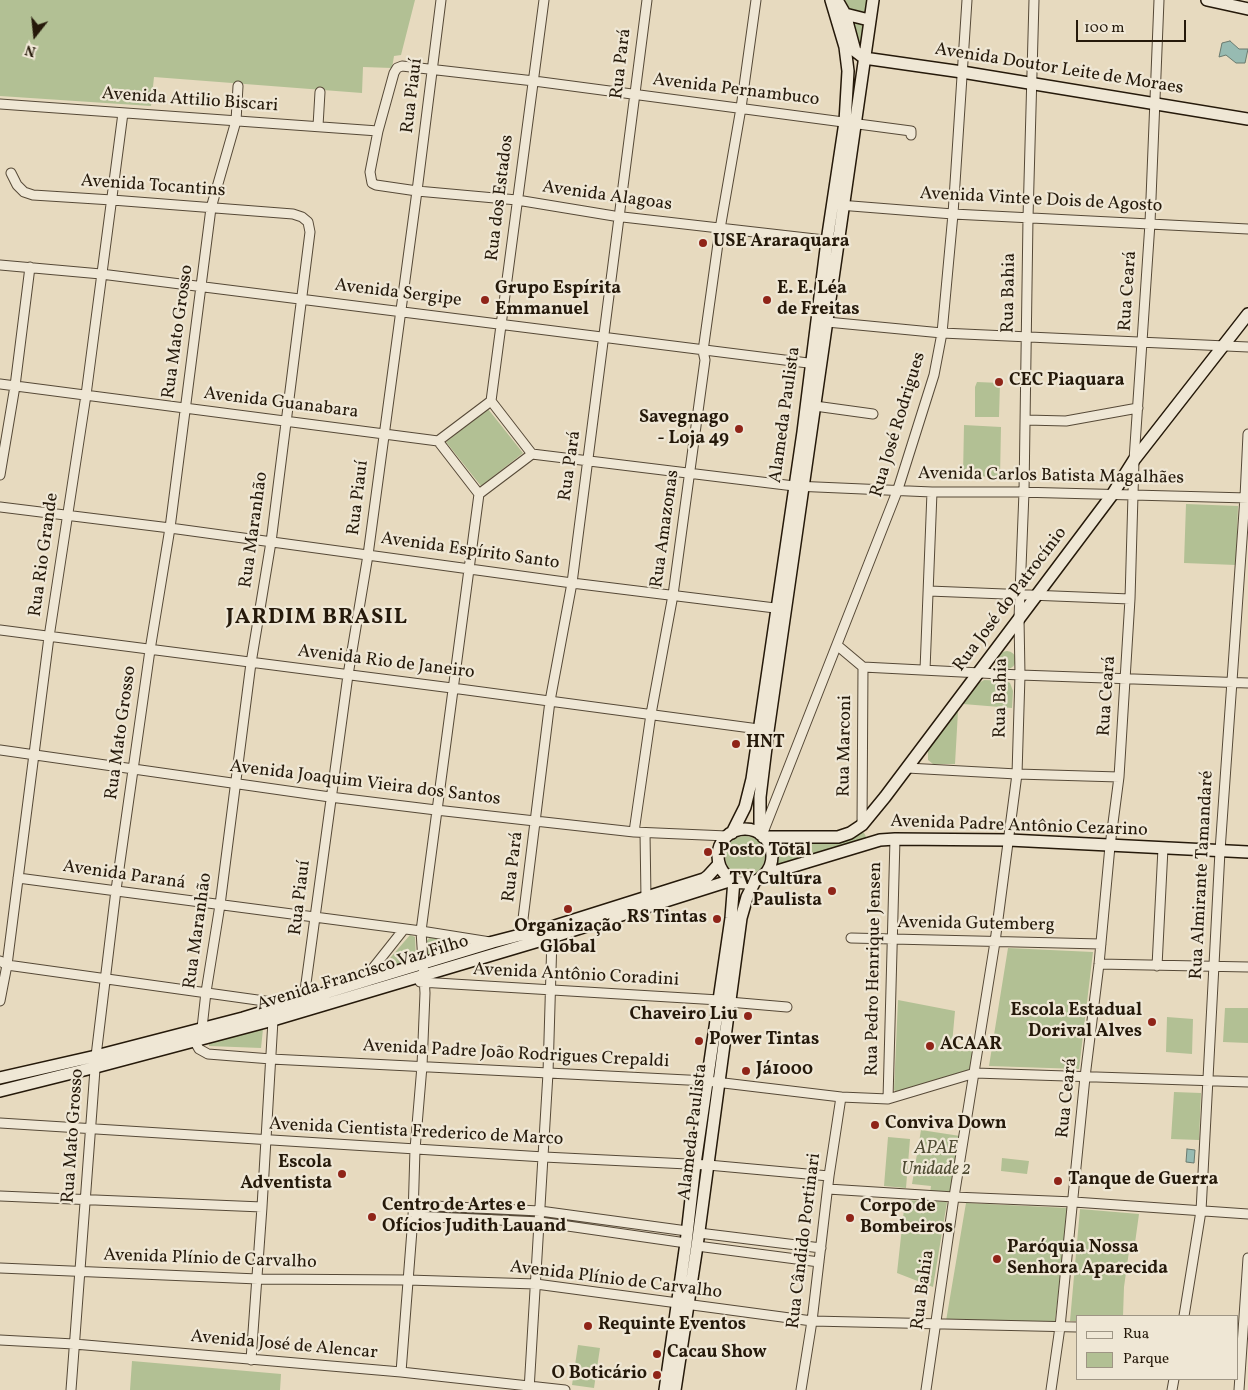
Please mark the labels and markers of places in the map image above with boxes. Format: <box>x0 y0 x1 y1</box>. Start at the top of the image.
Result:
place label: USE Araraquara <box>713 232 850 254</box>
marker: USE Araraquara <box>697 237 709 249</box>
place label: Grupo Espírita Emmanuel <box>495 279 621 322</box>
place label: E. E. Léa de Freitas <box>777 279 860 322</box>
marker: Grupo Espírita Emmanuel <box>479 294 491 306</box>
marker: E. E. Léa de Freitas <box>761 294 773 306</box>
place label: CEC Piaquara <box>1009 371 1125 393</box>
marker: CEC Piaquara <box>993 376 1005 388</box>
place label: Savegnago - Loja 49 <box>639 408 729 450</box>
marker: Savegnago - Loja 49 <box>733 423 745 435</box>
place label: HNT <box>746 733 785 755</box>
marker: HNT <box>730 738 742 750</box>
place label: Posto Total <box>718 841 811 863</box>
marker: Posto Total <box>702 846 714 858</box>
place label: TV Cultura Paulista <box>729 870 822 912</box>
marker: TV Cultura Paulista <box>826 885 838 897</box>
marker: Organização Global <box>562 903 574 915</box>
place label: RS Tintas <box>627 908 707 930</box>
marker: RS Tintas <box>711 913 723 925</box>
place label: Organização Global <box>514 917 622 960</box>
place label: Escola Estadual Dorival Alves <box>1010 1001 1142 1044</box>
place label: Chaveiro Liu <box>629 1005 738 1027</box>
marker: Chaveiro Liu <box>742 1010 754 1022</box>
marker: Escola Estadual Dorival Alves <box>1146 1016 1158 1028</box>
place label: Power Tintas <box>709 1030 819 1052</box>
marker: Power Tintas <box>693 1035 705 1047</box>
place label: ACAAR <box>940 1035 1002 1057</box>
marker: ACAAR <box>924 1040 936 1052</box>
place label: Já1000 <box>756 1060 813 1082</box>
marker: Já1000 <box>740 1065 752 1077</box>
place label: Conviva Down <box>885 1114 1007 1136</box>
marker: Conviva Down <box>869 1119 881 1131</box>
place label: Escola Adventista <box>240 1153 332 1196</box>
marker: Escola Adventista <box>336 1168 348 1180</box>
place label: Tanque de Guerra <box>1068 1170 1218 1192</box>
marker: Tanque de Guerra <box>1052 1175 1064 1187</box>
place label: Centro de Artes e Ofícios Judith Lauand <box>382 1196 566 1238</box>
place label: Corpo de Bombeiros <box>860 1197 953 1240</box>
marker: Centro de Artes e Ofícios Judith Lauand <box>366 1211 378 1223</box>
marker: Corpo de Bombeiros <box>844 1212 856 1224</box>
place label: Paróquia Nossa Senhora Aparecida <box>1007 1238 1168 1280</box>
marker: Paróquia Nossa Senhora Aparecida <box>991 1253 1003 1265</box>
place label: Requinte Eventos <box>598 1315 746 1337</box>
marker: Requinte Eventos <box>582 1320 594 1332</box>
place label: Cacau Show <box>667 1343 767 1365</box>
marker: Cacau Show <box>651 1348 663 1360</box>
place label: O Boticário <box>552 1364 647 1386</box>
marker: O Boticário <box>651 1369 663 1381</box>

